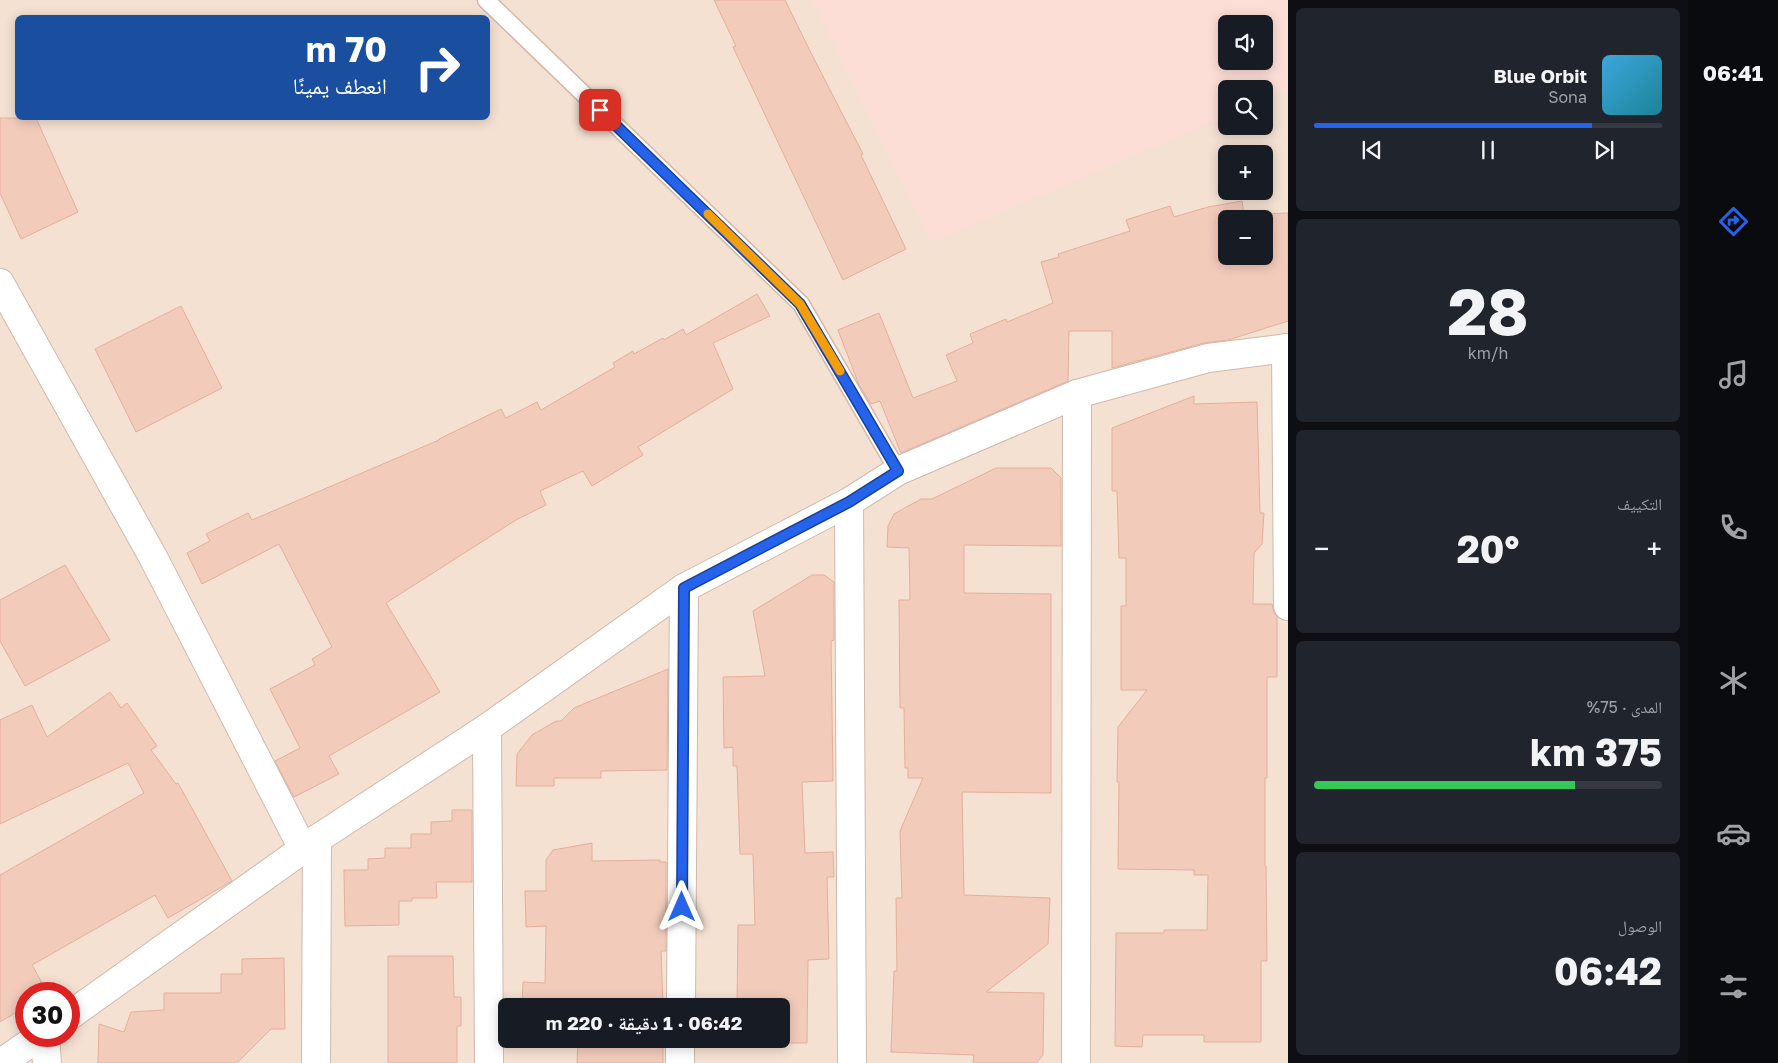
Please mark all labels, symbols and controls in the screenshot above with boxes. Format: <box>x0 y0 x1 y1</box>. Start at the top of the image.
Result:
map controls <box>1218 15 1273 265</box>
button: sound <box>1218 15 1273 70</box>
text: 70 m <box>306 28 387 70</box>
icon: right <box>405 35 470 100</box>
text: 06:41 <box>1703 59 1763 86</box>
text: Blue Orbit <box>1493 64 1587 87</box>
text: انعطف يمينًا <box>293 72 387 99</box>
button: search <box>1218 80 1273 135</box>
text: Sona <box>1548 87 1587 107</box>
pin <box>579 89 621 131</box>
icon: arrive <box>586 96 614 124</box>
icon: previous <box>1358 136 1386 164</box>
icon: pause <box>1474 136 1502 164</box>
icon: next <box>1590 136 1618 164</box>
button: + <box>1218 145 1273 200</box>
icon: directions <box>1716 204 1751 239</box>
button: − <box>1218 210 1273 265</box>
text: 28 <box>1447 271 1529 349</box>
text: km/h <box>1468 343 1508 363</box>
icon: music <box>1716 357 1751 392</box>
text: التكييف <box>1617 494 1662 514</box>
icon: phone <box>1716 510 1751 545</box>
text: 20° <box>1457 526 1519 571</box>
text: − <box>1314 532 1329 565</box>
text: + <box>1647 532 1662 565</box>
icon: climate <box>1716 663 1751 698</box>
text: المدى · 75% <box>1587 697 1662 717</box>
text: 375 km <box>1530 729 1662 774</box>
icon: car <box>1716 816 1751 851</box>
position arrow <box>655 880 707 932</box>
text: الوصول <box>1618 916 1662 936</box>
text: 06:42 <box>1554 948 1662 993</box>
icon: filters <box>1716 969 1751 1004</box>
speed limit sign: 30 <box>15 982 80 1047</box>
text: 06:42 · 1 دقيقة · 220 m <box>546 1011 742 1034</box>

